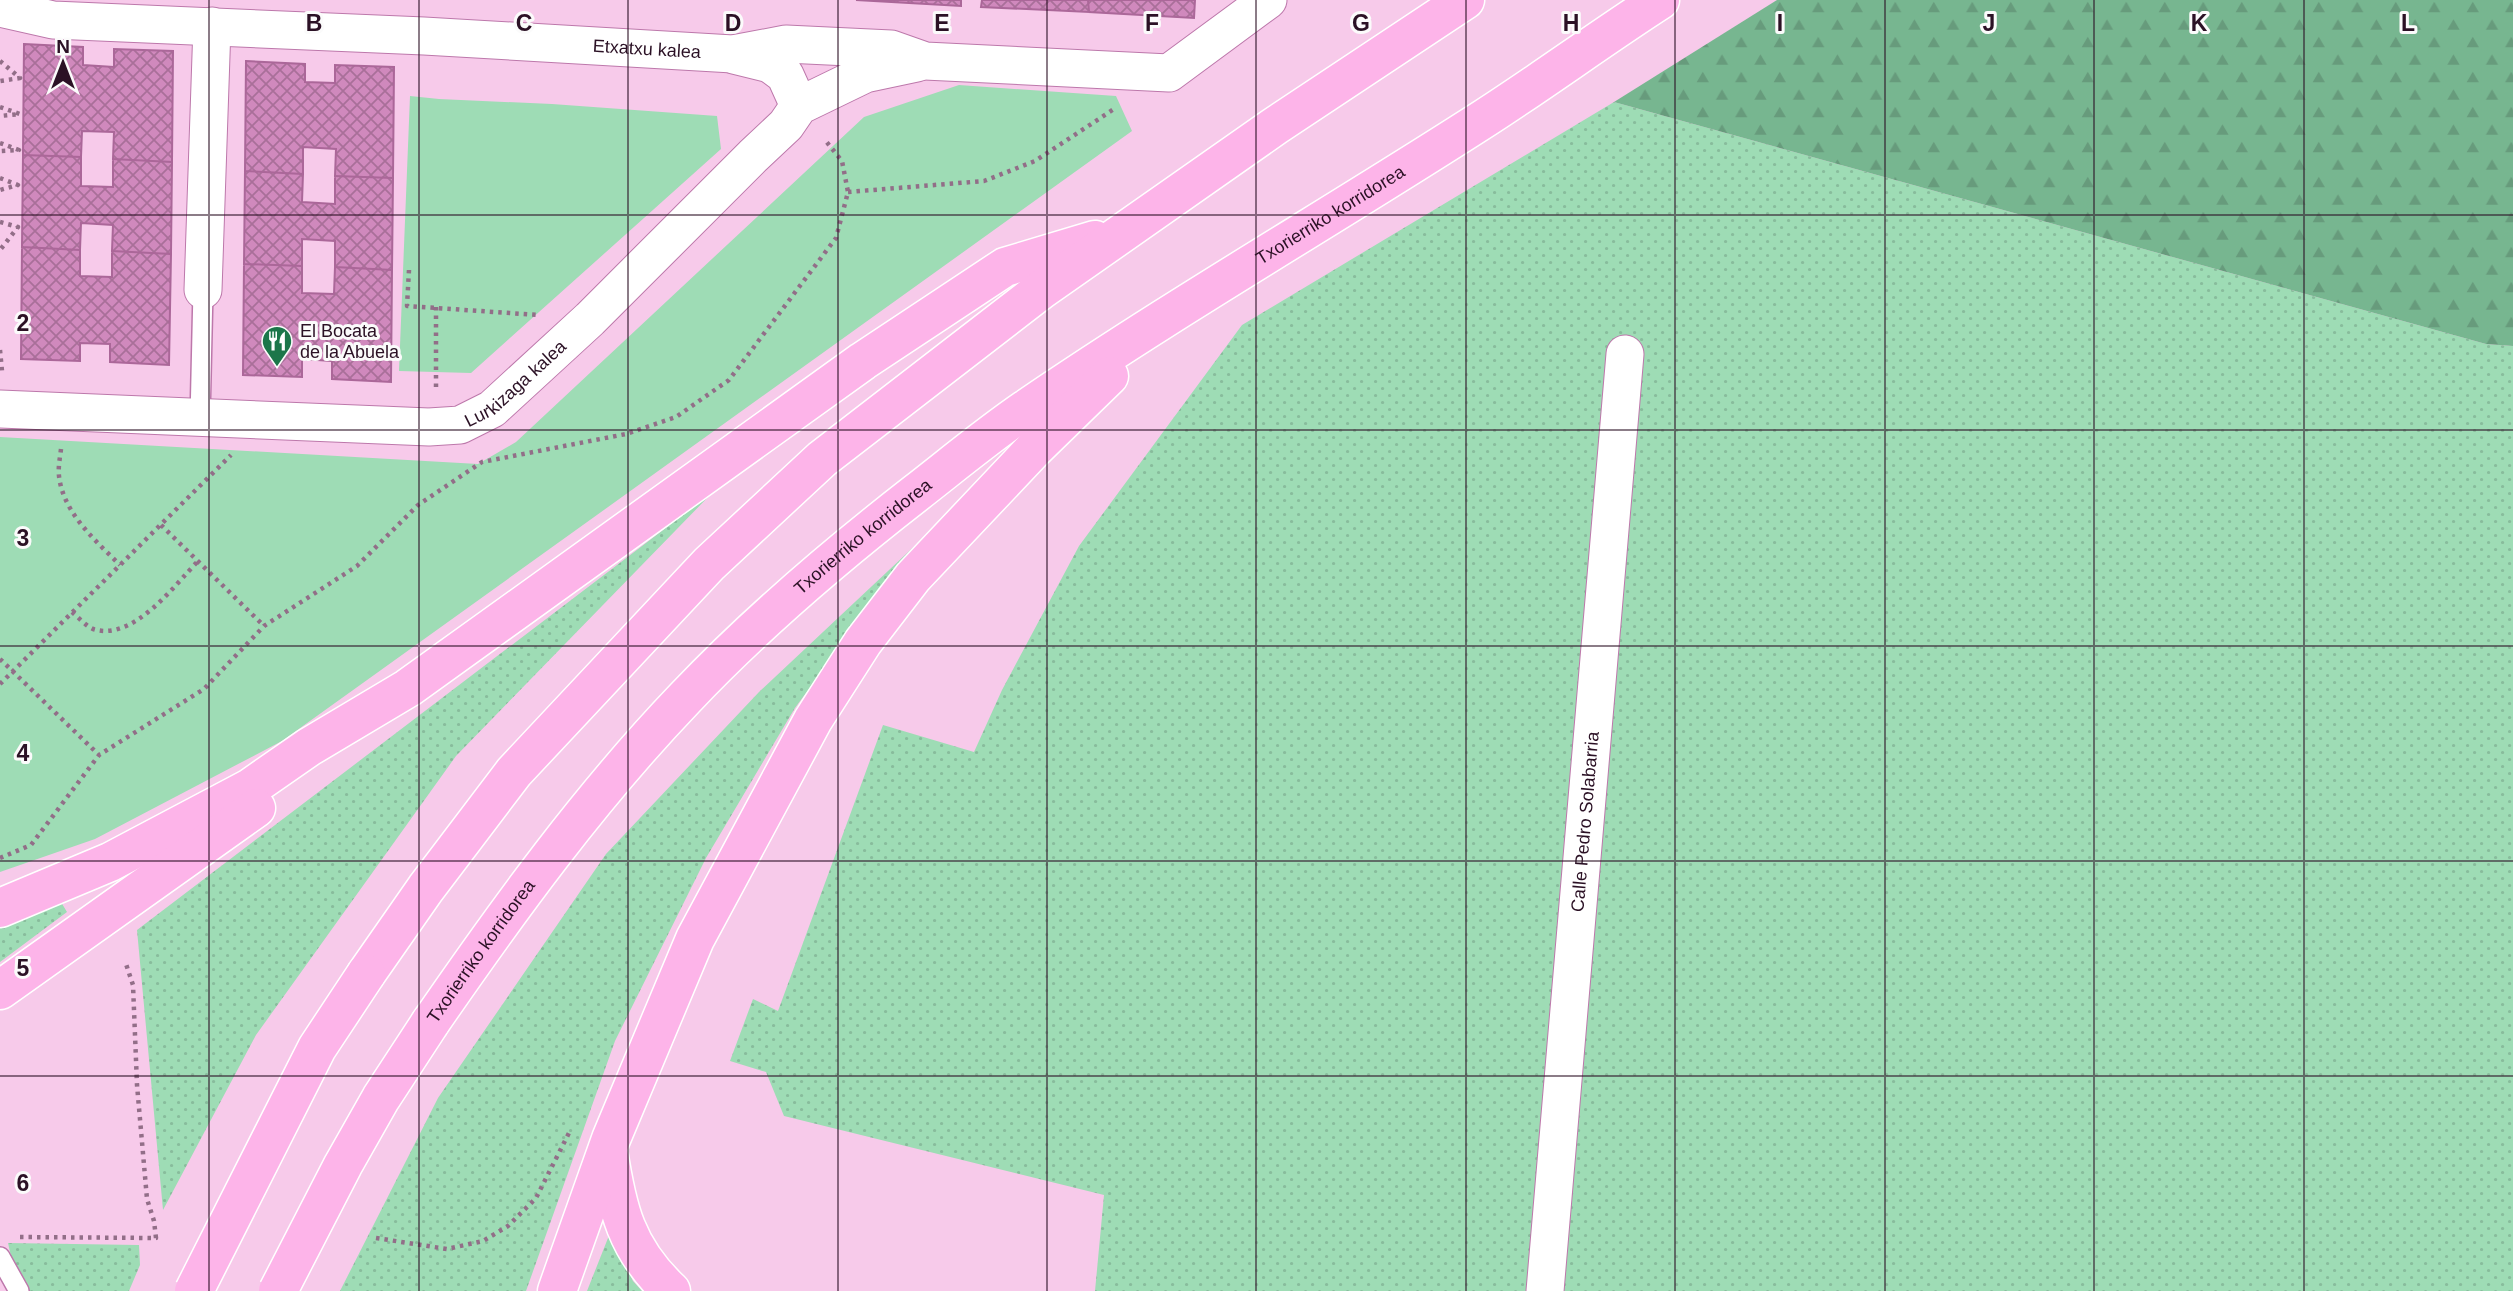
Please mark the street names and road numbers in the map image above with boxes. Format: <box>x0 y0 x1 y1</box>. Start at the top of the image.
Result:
street label: Etxatxu kalea <box>592 36 702 62</box>
street label: Txorierriko korridorea <box>1252 161 1409 269</box>
street label: Lurkizaga kalea <box>461 335 571 431</box>
street label: Txorierriko korridorea <box>790 474 936 598</box>
street label: Calle Pedro Solabarria <box>1567 730 1603 913</box>
street label: Txorierriko korridorea <box>423 875 540 1027</box>

